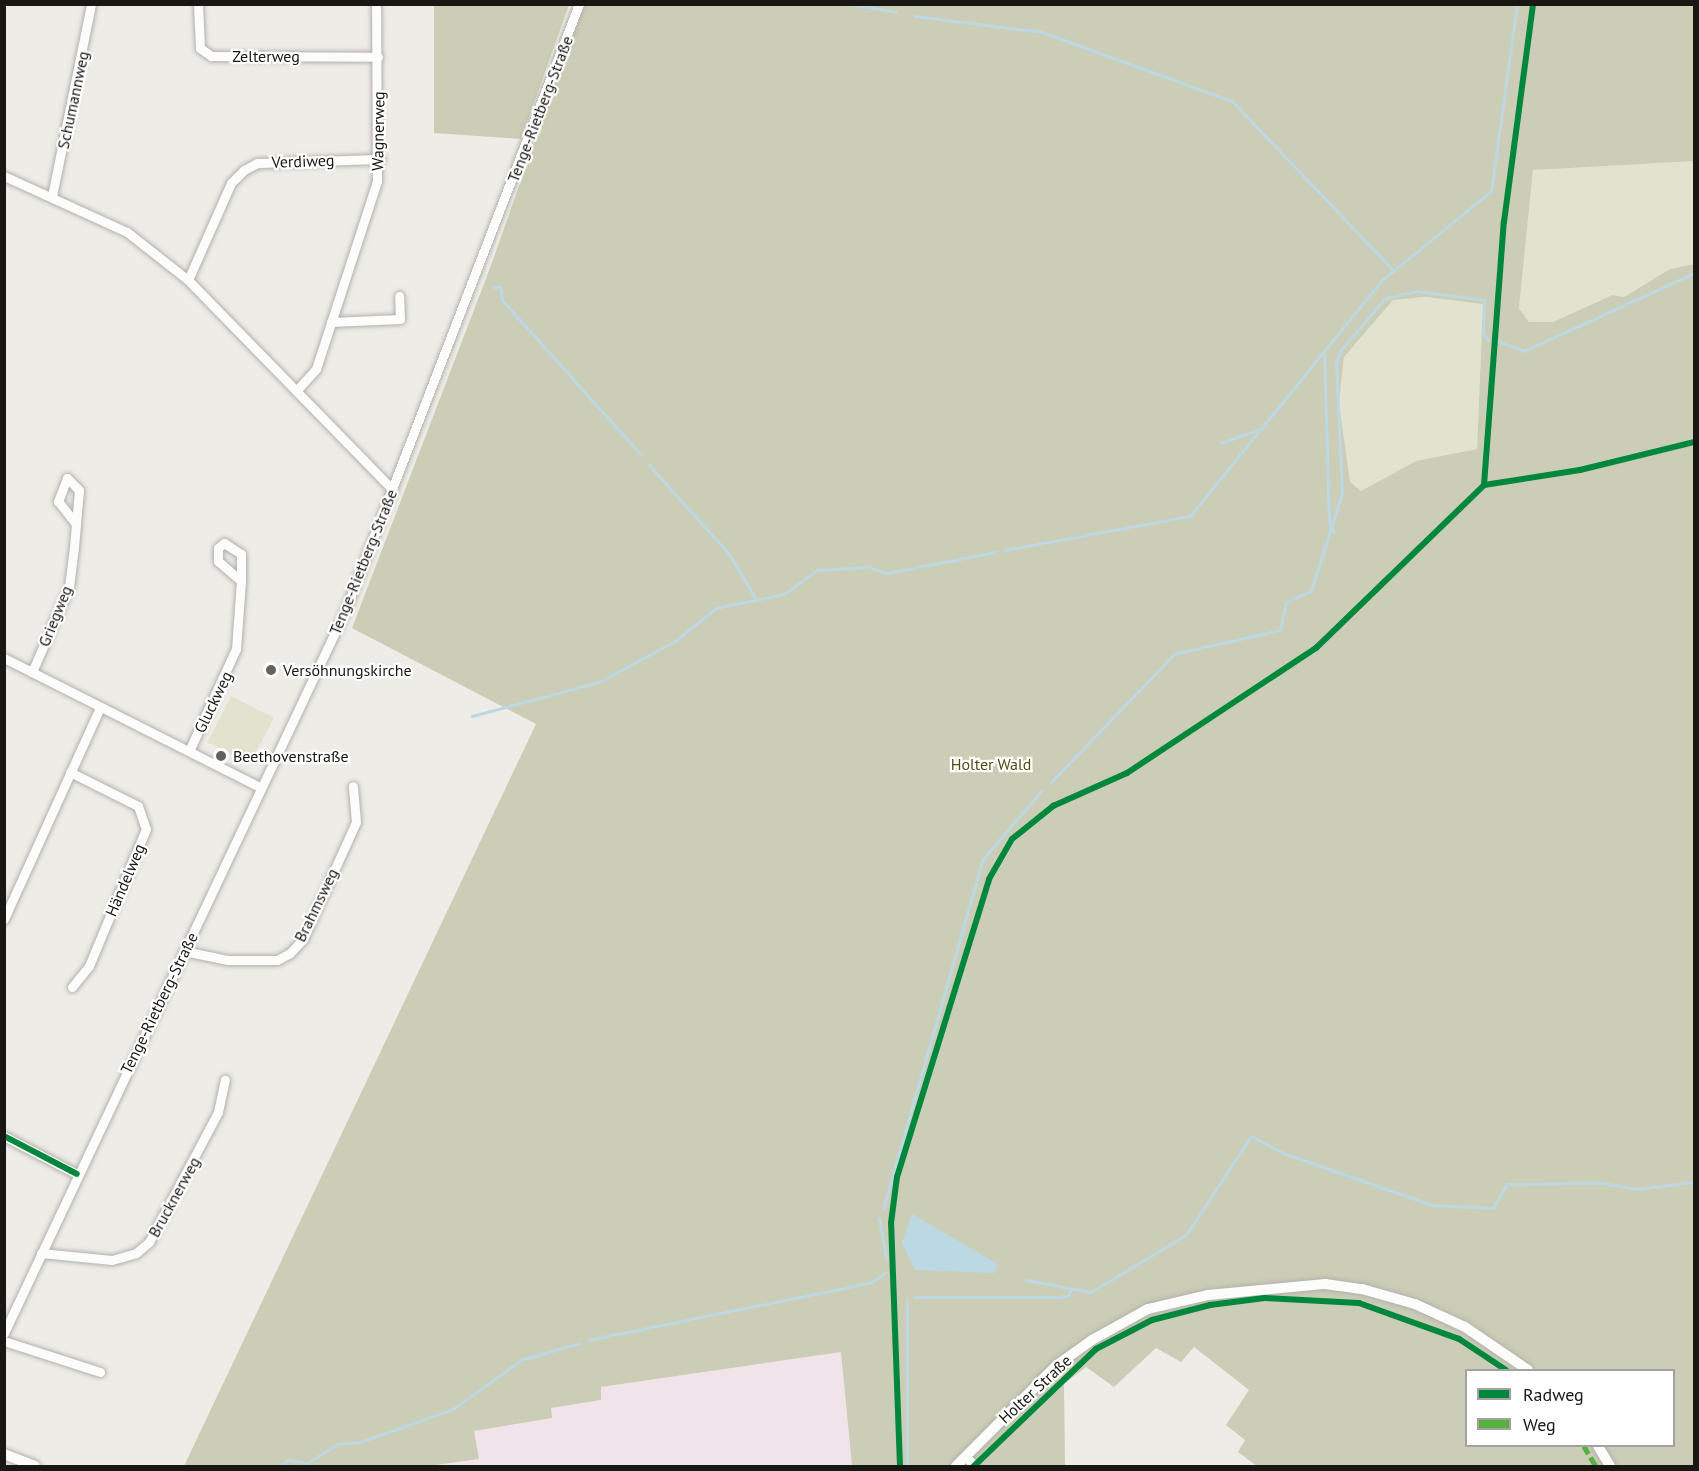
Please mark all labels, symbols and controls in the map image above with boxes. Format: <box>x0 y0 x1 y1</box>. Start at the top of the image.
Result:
street label: Tenge-Rietberg-Straße <box>503 33 577 185</box>
street label: Zelterweg <box>232 46 300 66</box>
street label: Schumannweg <box>53 49 93 151</box>
street label: Wagnerweg <box>368 91 388 171</box>
street label: Verdiweg <box>271 150 335 172</box>
street label: Tenge-Rietberg-Straße <box>325 487 401 637</box>
street label: Griegweg <box>34 583 76 649</box>
place label: Versöhnungskirche <box>283 660 412 680</box>
marker: Versöhnungskirche <box>264 663 278 677</box>
street label: Gluckweg <box>190 668 236 736</box>
place label: Beethovenstraße <box>233 746 349 766</box>
marker: Beethovenstraße <box>214 749 228 763</box>
park label: Holter Wald <box>951 754 1031 774</box>
street label: Händelweg <box>101 841 149 919</box>
street label: Brahmsweg <box>290 865 342 945</box>
street label: Tenge-Rietberg-Straße <box>116 929 202 1077</box>
street label: Brucknerweg <box>144 1154 204 1240</box>
street label: Holter Straße <box>995 1351 1075 1427</box>
legend <box>1465 1369 1675 1447</box>
text: Radweg <box>1523 1383 1584 1406</box>
text: Weg <box>1523 1413 1556 1436</box>

